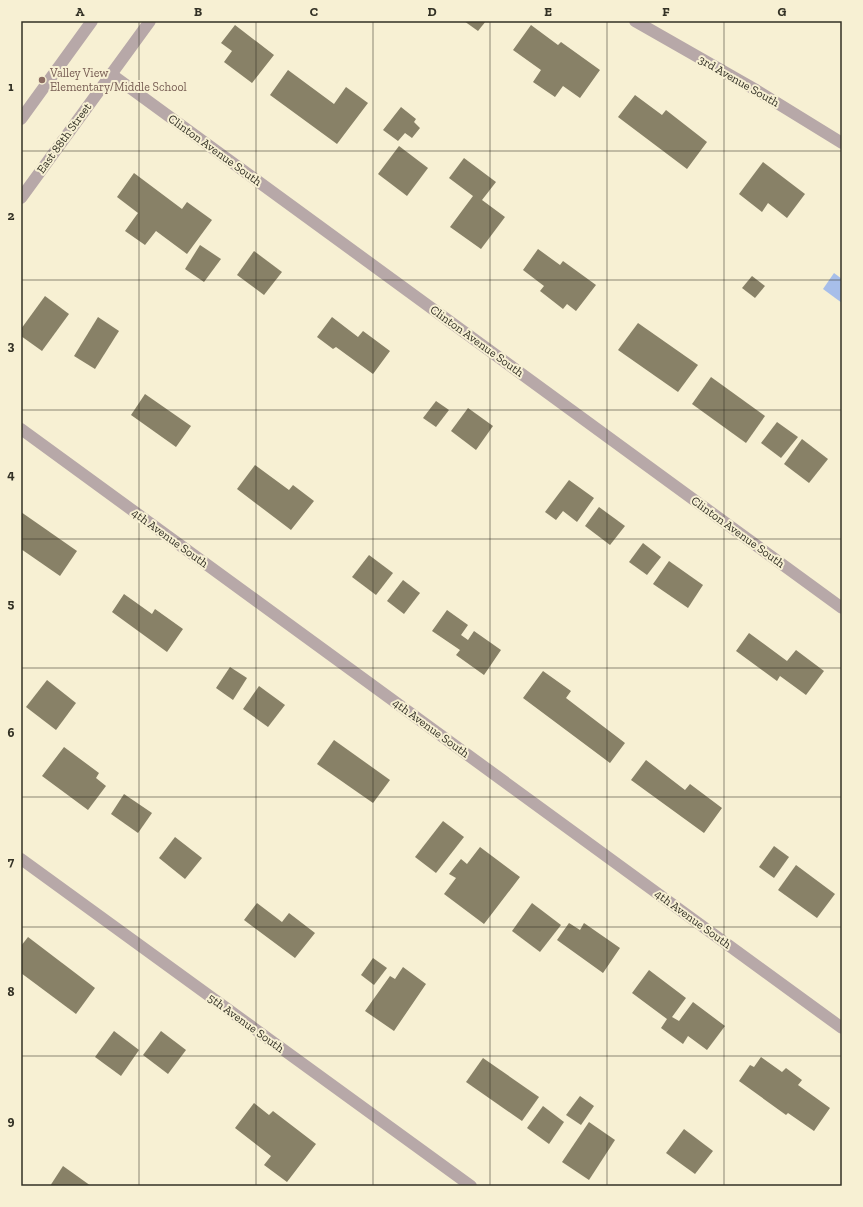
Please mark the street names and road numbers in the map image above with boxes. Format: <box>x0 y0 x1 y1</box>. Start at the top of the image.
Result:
street label: 3rd Avenue South <box>696 52 782 110</box>
street label: East 88th Street <box>34 100 95 176</box>
street label: Clinton Avenue South <box>165 111 265 189</box>
street label: Clinton Avenue South <box>427 302 527 380</box>
street label: Clinton Avenue South <box>688 493 788 571</box>
street label: 4th Avenue South <box>129 506 211 571</box>
street label: 4th Avenue South <box>390 696 472 761</box>
street label: 4th Avenue South <box>652 887 734 952</box>
street label: 5th Avenue South <box>205 991 287 1055</box>

